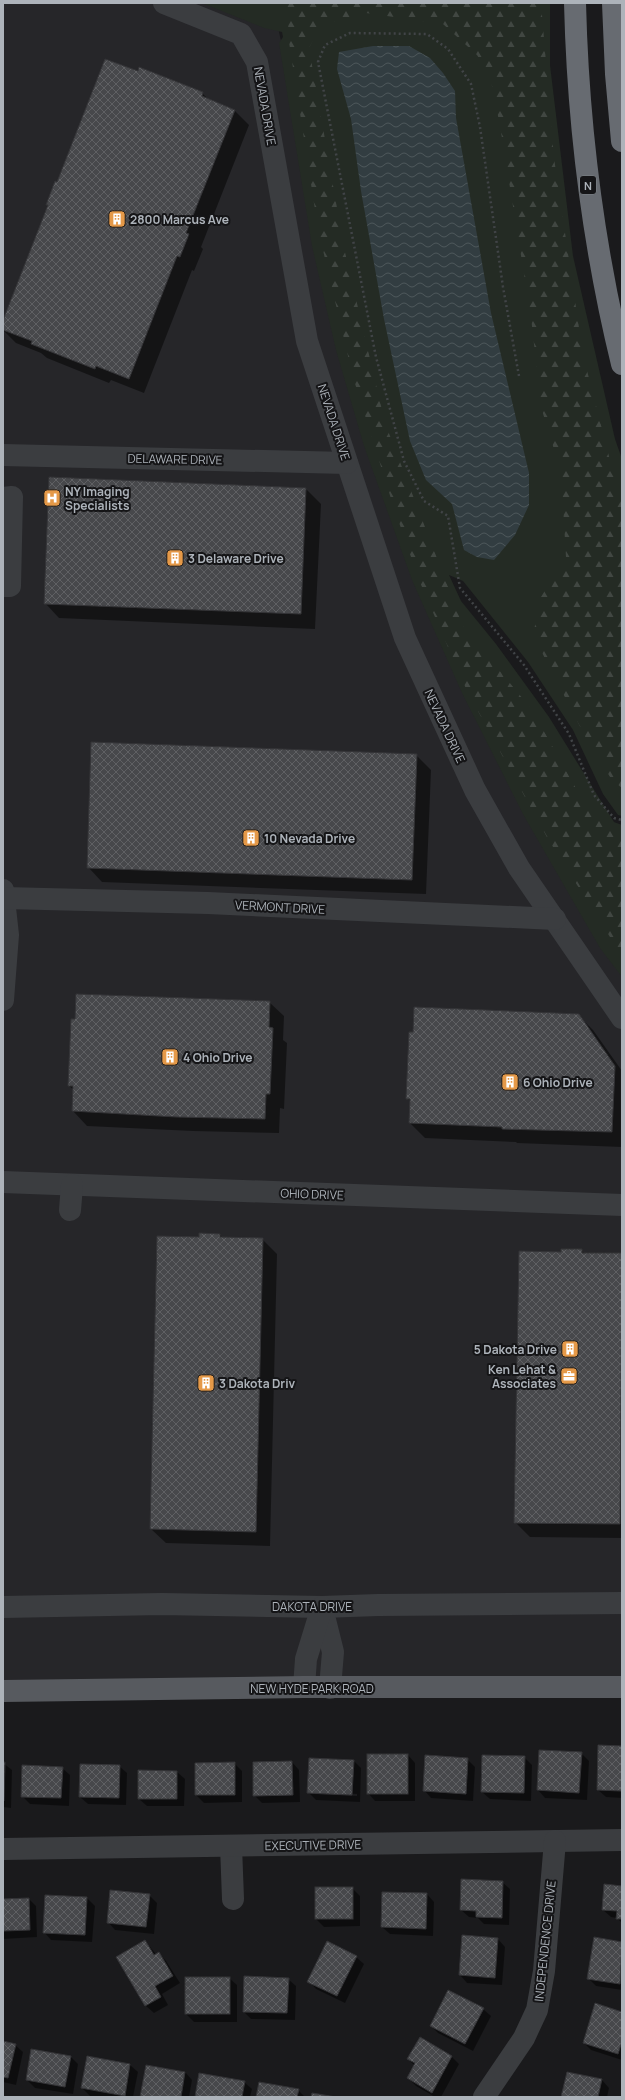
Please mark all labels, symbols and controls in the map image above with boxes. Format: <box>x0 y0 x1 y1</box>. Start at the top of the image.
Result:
street label: NEVADA DRIVE <box>250 65 280 147</box>
road number: N <box>580 176 596 194</box>
building icon: 2800 Marcus Ave <box>107 209 127 229</box>
place label: 2800 Marcus Ave <box>130 211 229 228</box>
street label: NEVADA DRIVE <box>314 382 354 463</box>
street label: DELAWARE DRIVE <box>127 450 223 468</box>
place label: NY Imaging Specialists <box>65 483 130 514</box>
hospital icon: NY Imaging Specialists <box>42 488 62 508</box>
building icon: 3 Delaware Drive <box>165 548 185 568</box>
place label: 3 Delaware Drive <box>188 550 284 567</box>
street label: NEVADA DRIVE <box>421 686 470 766</box>
building icon: 10 Nevada Drive <box>241 828 261 848</box>
place label: 10 Nevada Drive <box>264 830 355 847</box>
street label: VERMONT DRIVE <box>234 896 326 918</box>
building icon: 4 Ohio Drive <box>160 1047 180 1067</box>
place label: 4 Ohio Drive <box>183 1049 253 1066</box>
building icon: 6 Ohio Drive <box>500 1072 520 1092</box>
place label: 6 Ohio Drive <box>523 1074 593 1091</box>
street label: OHIO DRIVE <box>280 1184 344 1204</box>
building icon: 5 Dakota Drive <box>560 1339 580 1359</box>
place label: 5 Dakota Drive <box>474 1341 557 1358</box>
place label: Ken Lehat & Associates <box>488 1361 556 1392</box>
office icon: Ken Lehat & Associates <box>559 1366 579 1386</box>
building icon: 3 Dakota Driv <box>196 1373 216 1393</box>
place label: 3 Dakota Driv <box>219 1375 296 1392</box>
street label: DAKOTA DRIVE <box>272 1598 352 1615</box>
street label: NEW HYDE PARK ROAD <box>250 1680 374 1697</box>
street label: EXECUTIVE DRIVE <box>265 1836 362 1854</box>
street label: INDEPENDENCE DRIVE <box>530 1879 560 2002</box>

